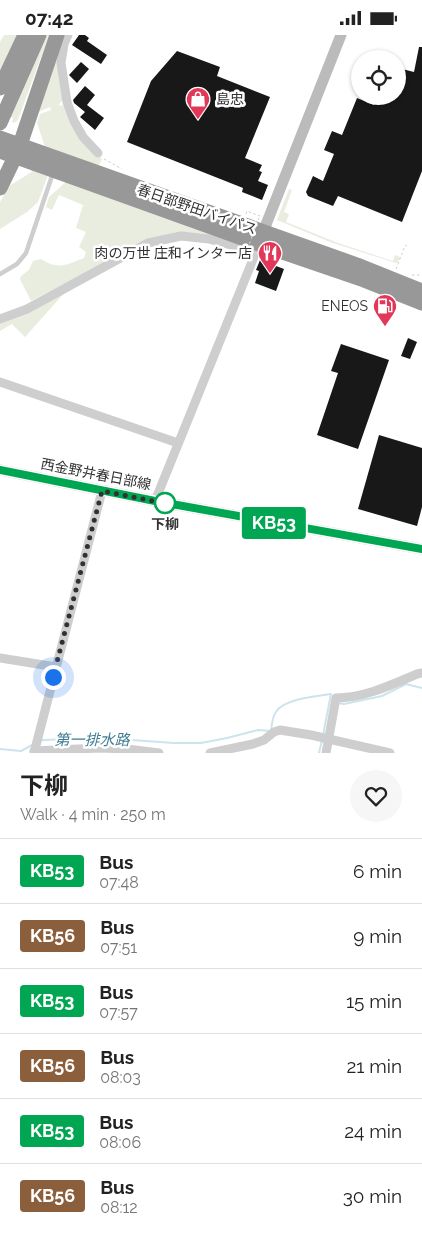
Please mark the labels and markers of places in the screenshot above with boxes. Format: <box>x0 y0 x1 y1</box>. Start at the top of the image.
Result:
shop icon: 島忠 <box>185 86 211 120</box>
place label: 島忠 <box>216 91 244 107</box>
restaurant icon: 肉の万世 庄和インター店 <box>257 240 283 274</box>
place label: 肉の万世 庄和インター店 <box>94 245 252 261</box>
fuel station icon: ENEOS <box>372 293 398 327</box>
place label: ENEOS <box>321 298 369 314</box>
marker: 下柳 <box>154 492 176 514</box>
place label: 下柳 <box>151 516 179 532</box>

